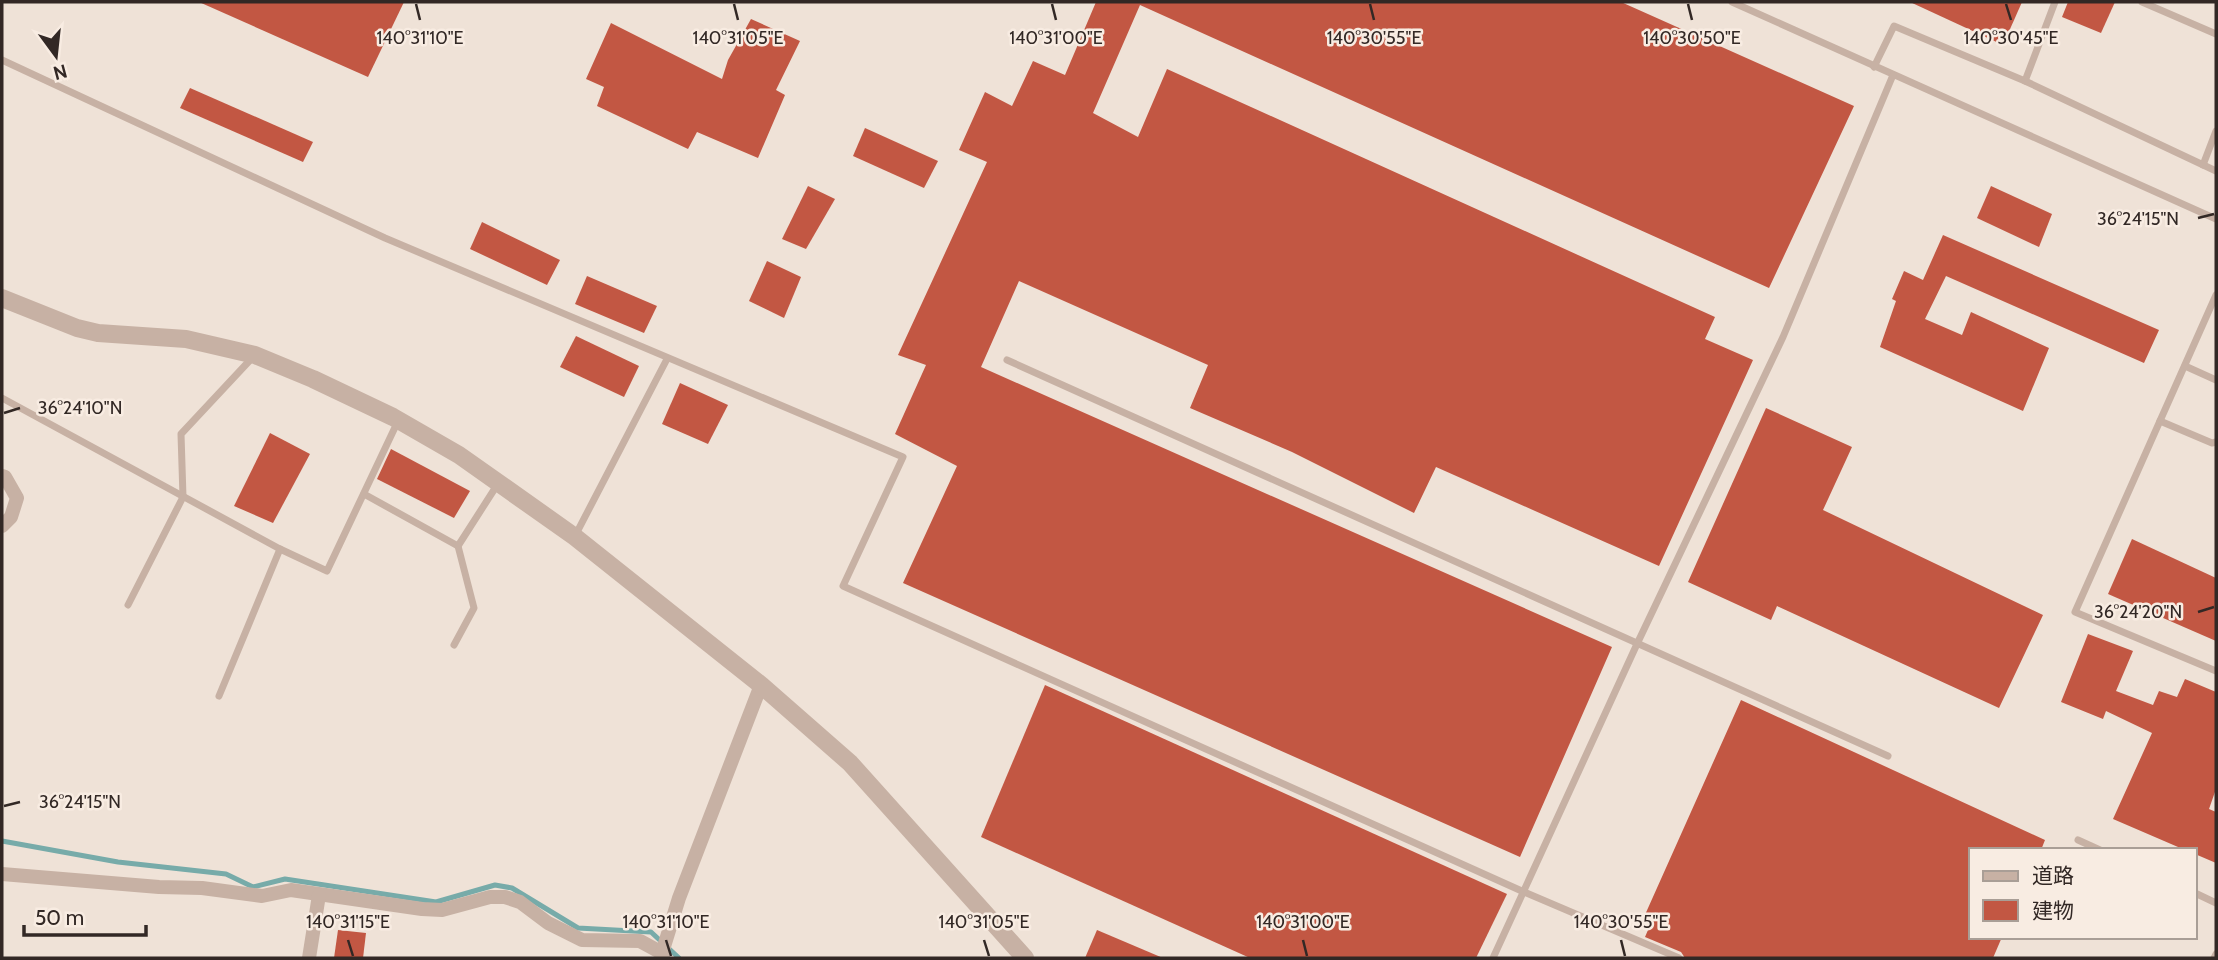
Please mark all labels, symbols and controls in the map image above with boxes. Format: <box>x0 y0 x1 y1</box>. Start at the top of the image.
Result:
north arrow <box>21 21 91 91</box>
text: 140°31'10"E <box>377 27 464 49</box>
text: 140°31'05"E <box>693 27 783 49</box>
text: 140°31'00"E <box>1009 27 1103 49</box>
text: 140°30'55"E <box>1327 27 1421 49</box>
text: 140°30'50"E <box>1643 27 1741 49</box>
text: 140°30'45"E <box>1963 27 2059 49</box>
text: N <box>51 59 70 85</box>
text: 36°24'15"N <box>2097 208 2179 230</box>
text: 36°24'10"N <box>38 397 122 419</box>
text: 36°24'20"N <box>2094 601 2182 623</box>
text: 36°24'15"N <box>39 791 121 813</box>
legend <box>1969 848 2197 939</box>
text: 道路 <box>2032 863 2074 888</box>
scale bar <box>24 894 147 938</box>
text: 建物 <box>2032 898 2074 923</box>
text: 50 m <box>35 905 84 930</box>
text: 140°31'15"E <box>306 911 390 933</box>
text: 140°31'10"E <box>623 911 710 933</box>
text: 140°31'05"E <box>939 911 1029 933</box>
text: 140°31'00"E <box>1256 911 1350 933</box>
text: 140°30'55"E <box>1574 911 1668 933</box>

